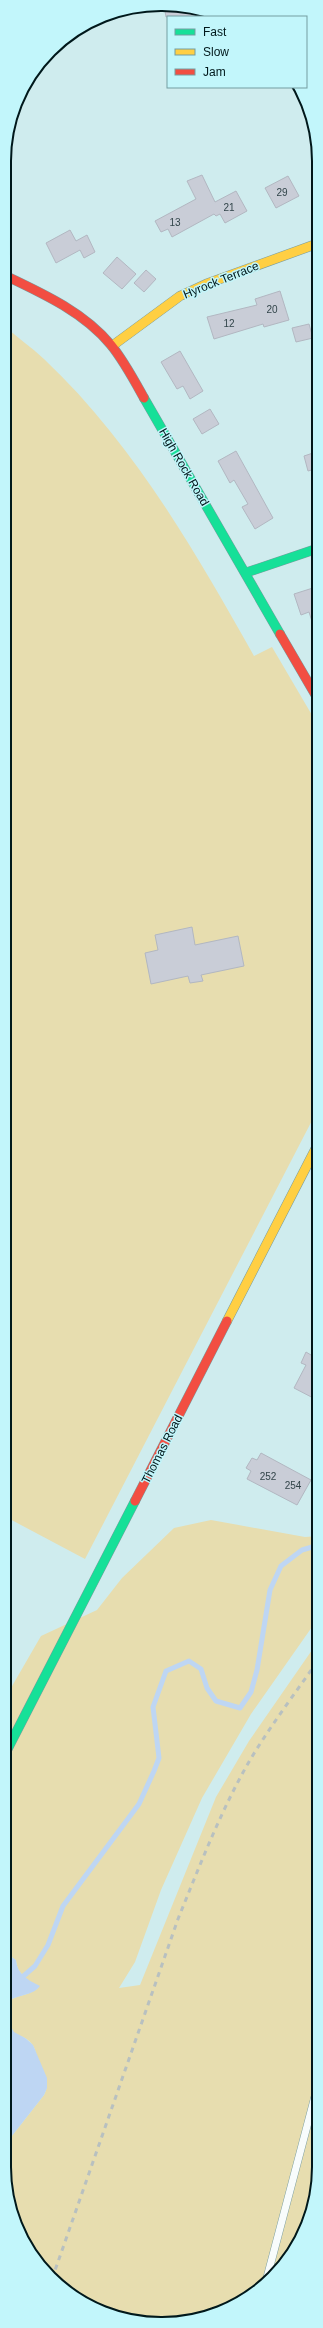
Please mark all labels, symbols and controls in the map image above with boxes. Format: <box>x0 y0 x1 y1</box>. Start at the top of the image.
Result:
legend <box>167 16 307 88</box>
text: Fast <box>203 25 227 39</box>
text: Slow <box>203 45 229 59</box>
text: Jam <box>203 65 226 79</box>
house number: 29 <box>276 187 288 198</box>
house number: 21 <box>223 202 235 213</box>
house number: 13 <box>169 217 181 228</box>
street label: Hyrock Terrace <box>181 258 261 302</box>
house number: 20 <box>266 304 278 315</box>
house number: 12 <box>223 318 235 329</box>
street label: High Rock Road <box>156 426 212 508</box>
street label: Thomas Road <box>139 1412 185 1486</box>
house number: 252 <box>260 1471 277 1482</box>
house number: 254 <box>285 1480 302 1491</box>

